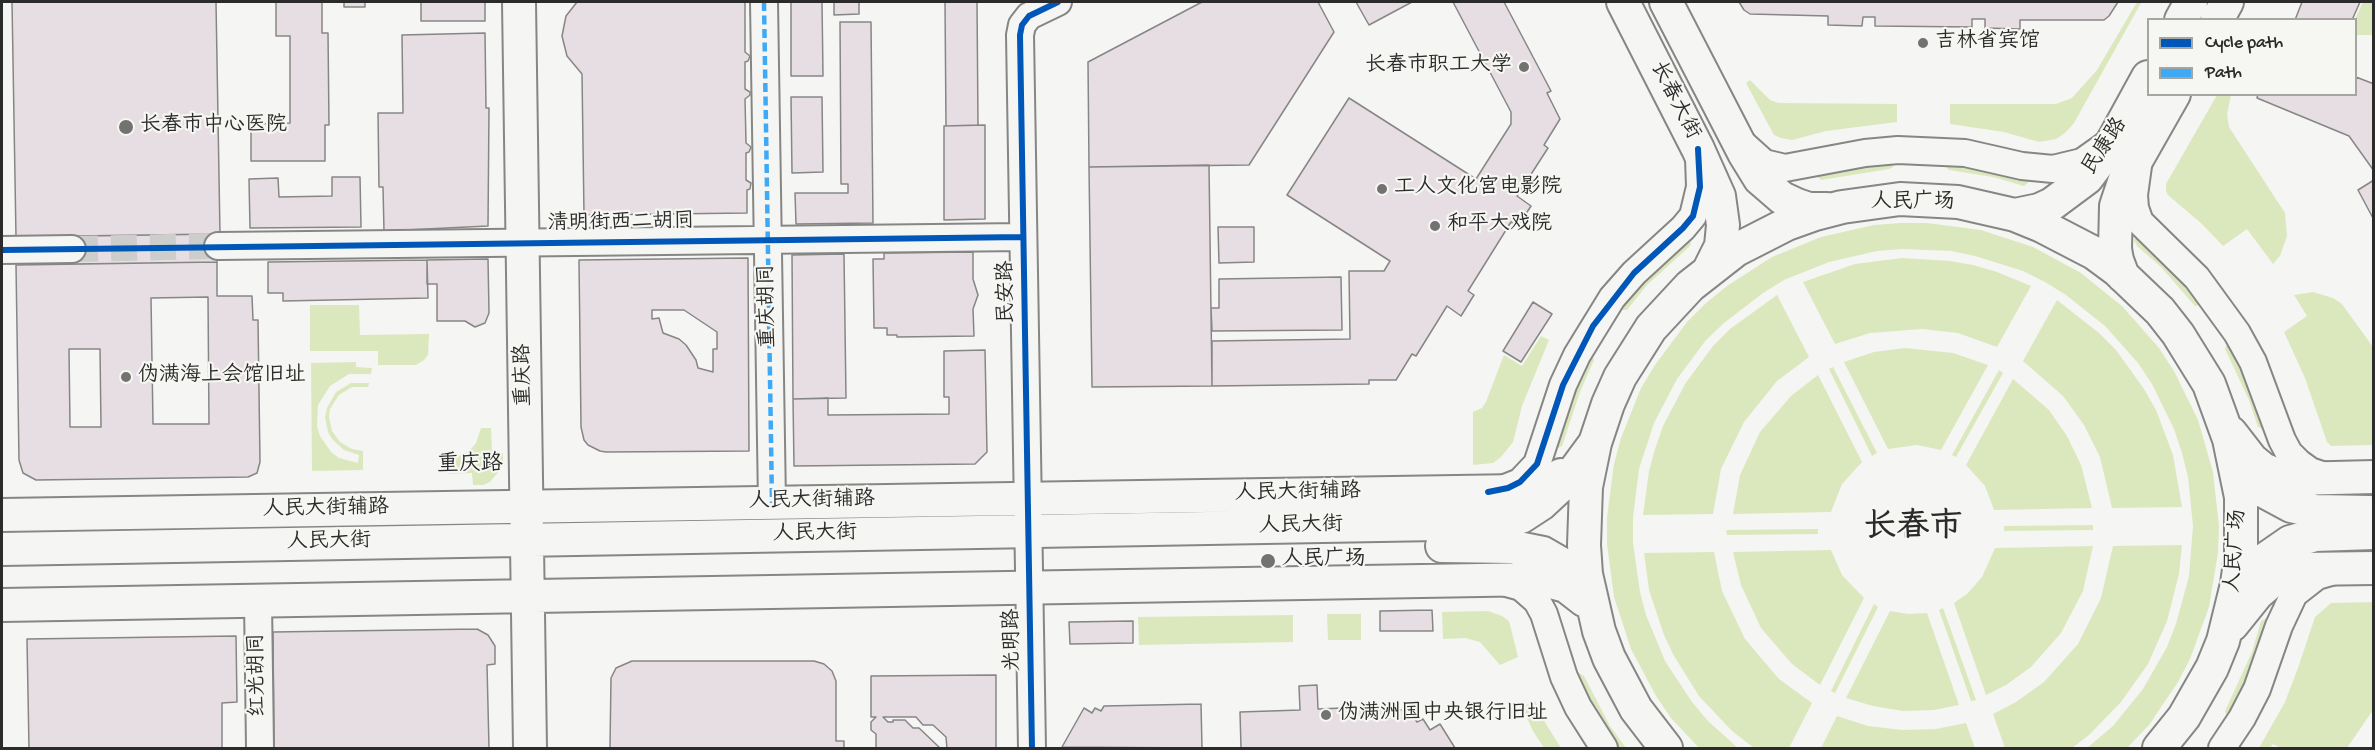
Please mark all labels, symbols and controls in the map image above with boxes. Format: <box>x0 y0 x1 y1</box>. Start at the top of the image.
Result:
legend <box>2147 18 2357 96</box>
place label: 吉林省宾馆 <box>1935 30 2040 56</box>
text: Cycle path <box>2205 33 2283 54</box>
marker: 吉林省宾馆 <box>1916 36 1930 50</box>
place label: 长春市职工大学 <box>1365 54 1512 80</box>
street label: 长春大街 <box>1644 58 1704 144</box>
marker: 长春市职工大学 <box>1517 60 1531 74</box>
text: Path <box>2205 63 2242 84</box>
place label: 长春市中心医院 <box>140 114 287 140</box>
street label: 民康路 <box>2078 114 2134 180</box>
marker: 长春市中心医院 <box>117 118 135 136</box>
place label: 工人文化宫电影院 <box>1394 176 1562 202</box>
marker: 工人文化宫电影院 <box>1375 182 1389 196</box>
street label: 人民广场 <box>1871 191 1955 217</box>
street label: 清明街西二胡同 <box>547 210 695 238</box>
place label: 和平大戏院 <box>1447 213 1552 239</box>
marker: 和平大戏院 <box>1428 219 1442 233</box>
street label: 民安路 <box>995 260 1021 324</box>
street label: 重庆胡同 <box>756 264 782 348</box>
street label: 重庆路 <box>512 343 538 407</box>
place label: 伪满海上会馆旧址 <box>138 364 306 390</box>
marker: 伪满海上会馆旧址 <box>119 370 133 384</box>
district label: 重庆路 <box>437 453 503 479</box>
street label: 人民大街辅路 <box>1235 480 1361 508</box>
street label: 人民大街辅路 <box>749 488 875 516</box>
street label: 人民大街辅路 <box>263 496 389 524</box>
street label: 人民广场 <box>2222 508 2252 594</box>
district label: 长春市 <box>1864 510 1962 550</box>
street label: 人民大街 <box>1259 514 1343 540</box>
street label: 人民大街 <box>773 522 857 548</box>
street label: 人民大街 <box>287 530 371 556</box>
place label: 人民广场 <box>1282 548 1366 574</box>
marker: 人民广场 <box>1259 552 1277 570</box>
street label: 光明路 <box>1001 608 1027 672</box>
street label: 红光胡同 <box>246 633 272 717</box>
place label: 伪满洲国中央银行旧址 <box>1338 702 1548 728</box>
marker: 伪满洲国中央银行旧址 <box>1319 708 1333 722</box>

